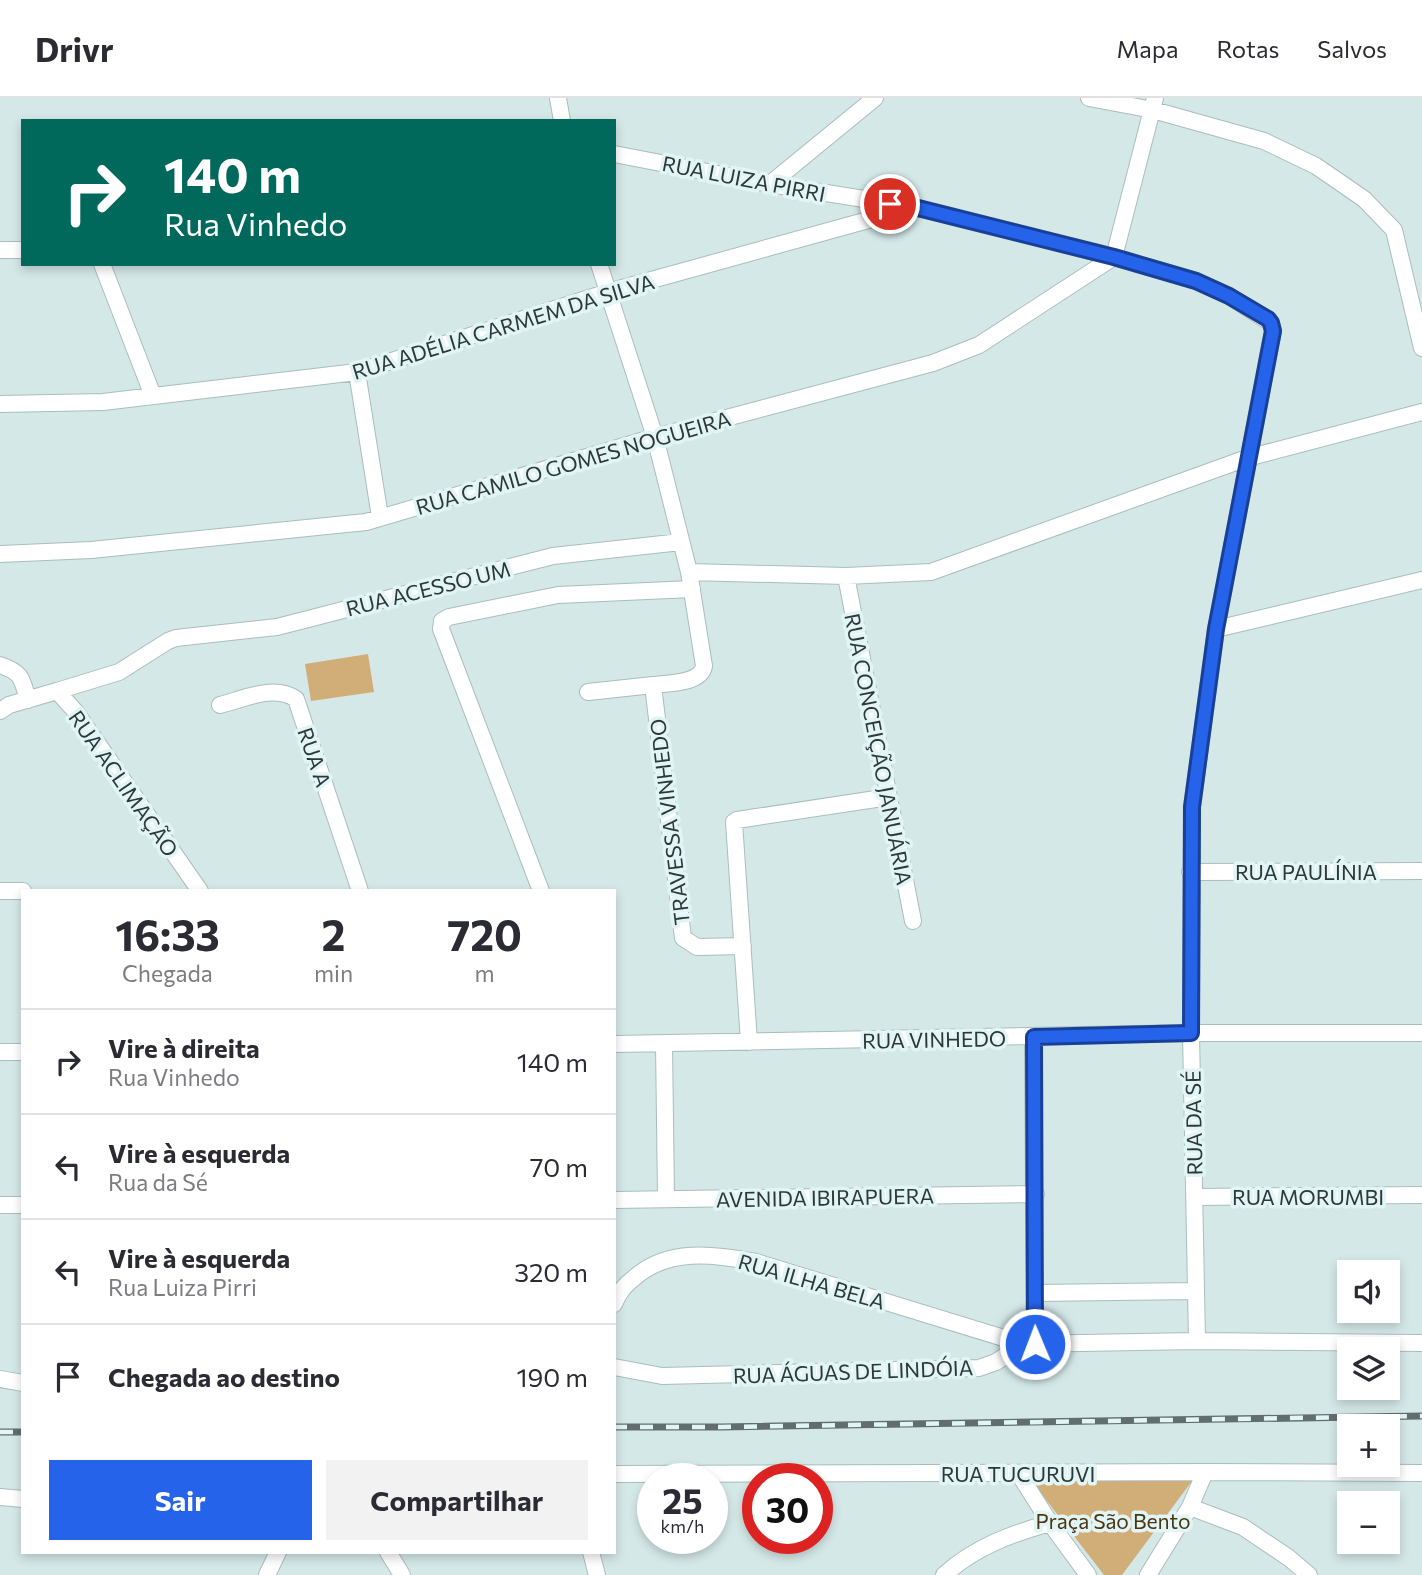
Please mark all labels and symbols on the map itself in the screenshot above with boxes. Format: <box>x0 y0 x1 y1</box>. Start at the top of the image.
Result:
street label: RUA LUIZA PIRRI <box>660 150 828 206</box>
pin <box>860 174 920 234</box>
street label: RUA ADÉLIA CARMEM DA SILVA <box>349 268 657 384</box>
street label: RUA CAMILO GOMES NOGUEIRA <box>413 405 733 519</box>
street label: RUA ACESSO UM <box>343 555 513 621</box>
street label: RUA CONCEIÇÃO JANUÁRIA <box>840 611 918 887</box>
street label: RUA ACLIMAÇÃO <box>64 705 184 861</box>
street label: TRAVESSA VINHEDO <box>644 718 694 926</box>
street label: RUA A <box>293 724 337 790</box>
street label: RUA PAULÍNIA <box>1235 859 1377 884</box>
street label: RUA VINHEDO <box>862 1025 1006 1053</box>
street label: RUA DA SÉ <box>1180 1070 1206 1176</box>
street label: AVENIDA IBIRAPUERA <box>716 1183 934 1211</box>
street label: RUA MORUMBI <box>1232 1184 1384 1209</box>
street label: RUA ILHA BELA <box>736 1248 888 1314</box>
position arrow <box>998 1307 1072 1381</box>
street label: RUA ÁGUAS DE LINDÓIA <box>732 1354 974 1388</box>
street label: RUA TUCURUVI <box>941 1461 1095 1486</box>
speed limit sign: 30 <box>742 1463 833 1554</box>
park label: Praça São Bento <box>1035 1508 1191 1533</box>

